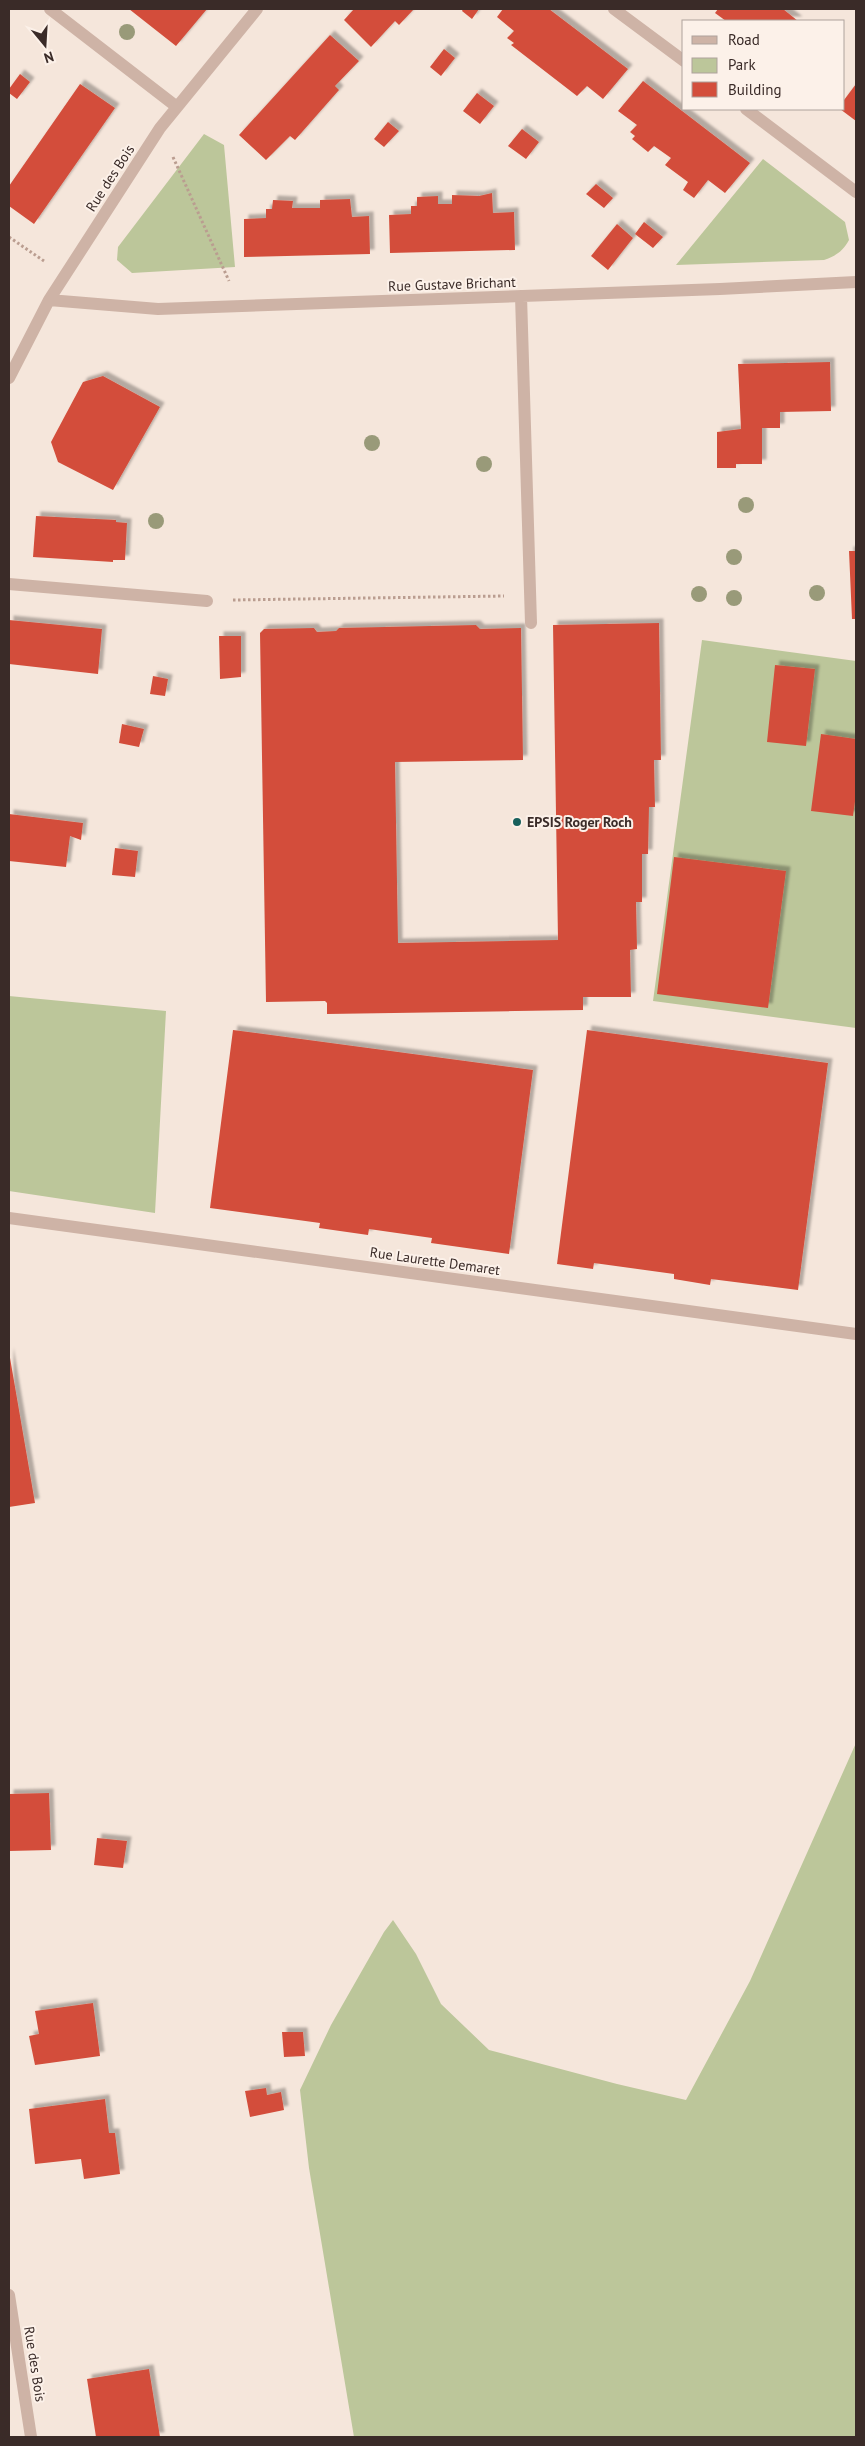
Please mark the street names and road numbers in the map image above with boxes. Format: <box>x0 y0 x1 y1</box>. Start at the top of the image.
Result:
street label: Rue des Bois <box>82 141 138 215</box>
street label: Rue Gustave Brichant <box>388 273 516 295</box>
street label: Rue Laurette Demaret <box>369 1243 502 1279</box>
street label: Rue des Bois <box>20 2325 50 2403</box>

